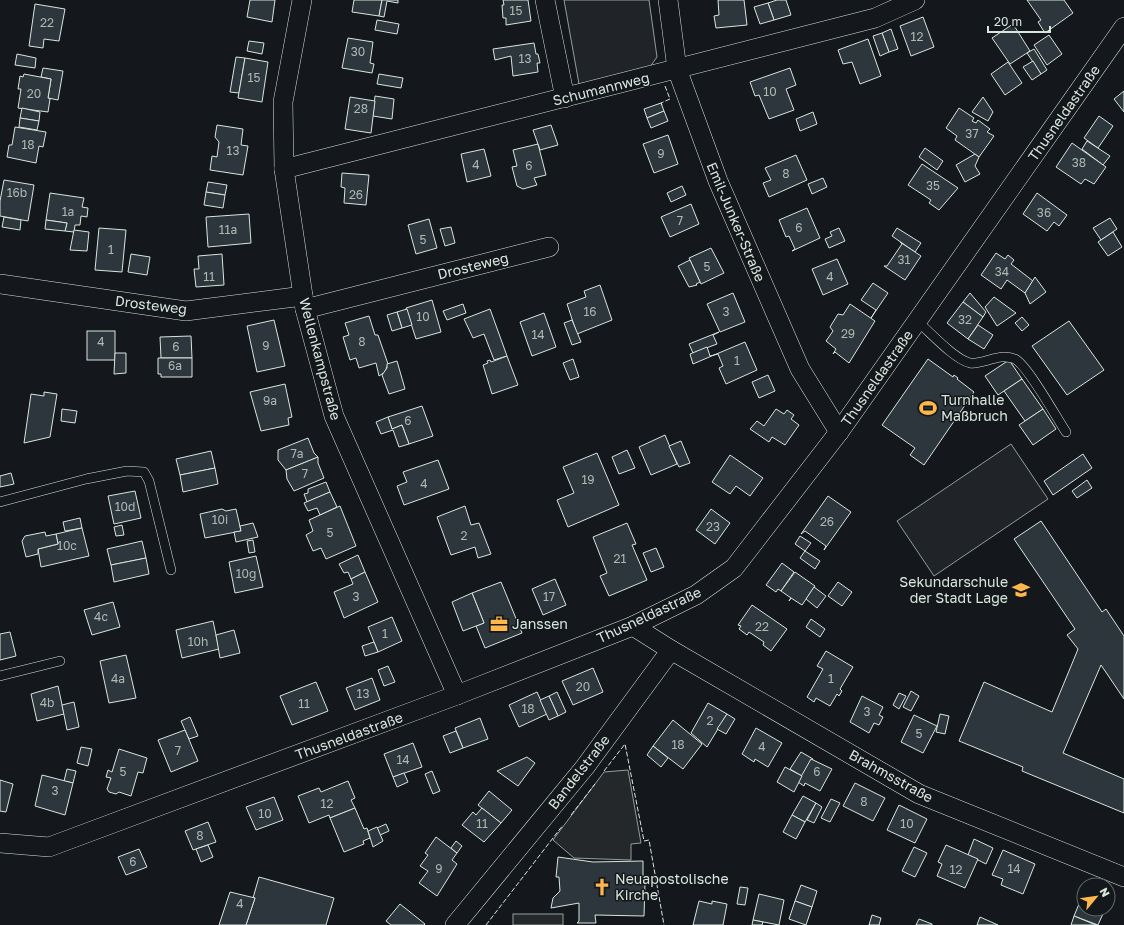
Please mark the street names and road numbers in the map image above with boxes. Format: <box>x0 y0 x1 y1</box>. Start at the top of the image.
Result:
street label: Thusneldastraße <box>1024 61 1103 164</box>
street label: Schumannweg <box>551 68 651 109</box>
street label: Emil-Junker-Straße <box>704 159 769 284</box>
street label: Drosteweg <box>436 249 510 283</box>
street label: Drosteweg <box>114 292 188 317</box>
street label: Wellenkampstraße <box>296 296 345 422</box>
street label: Thusneldastraße <box>837 326 916 429</box>
street label: Thusneldastraße <box>594 583 704 646</box>
street label: Thusneldastraße <box>293 708 405 763</box>
street label: Bandelstraße <box>544 731 613 812</box>
street label: Brahmsstraße <box>846 745 936 806</box>

